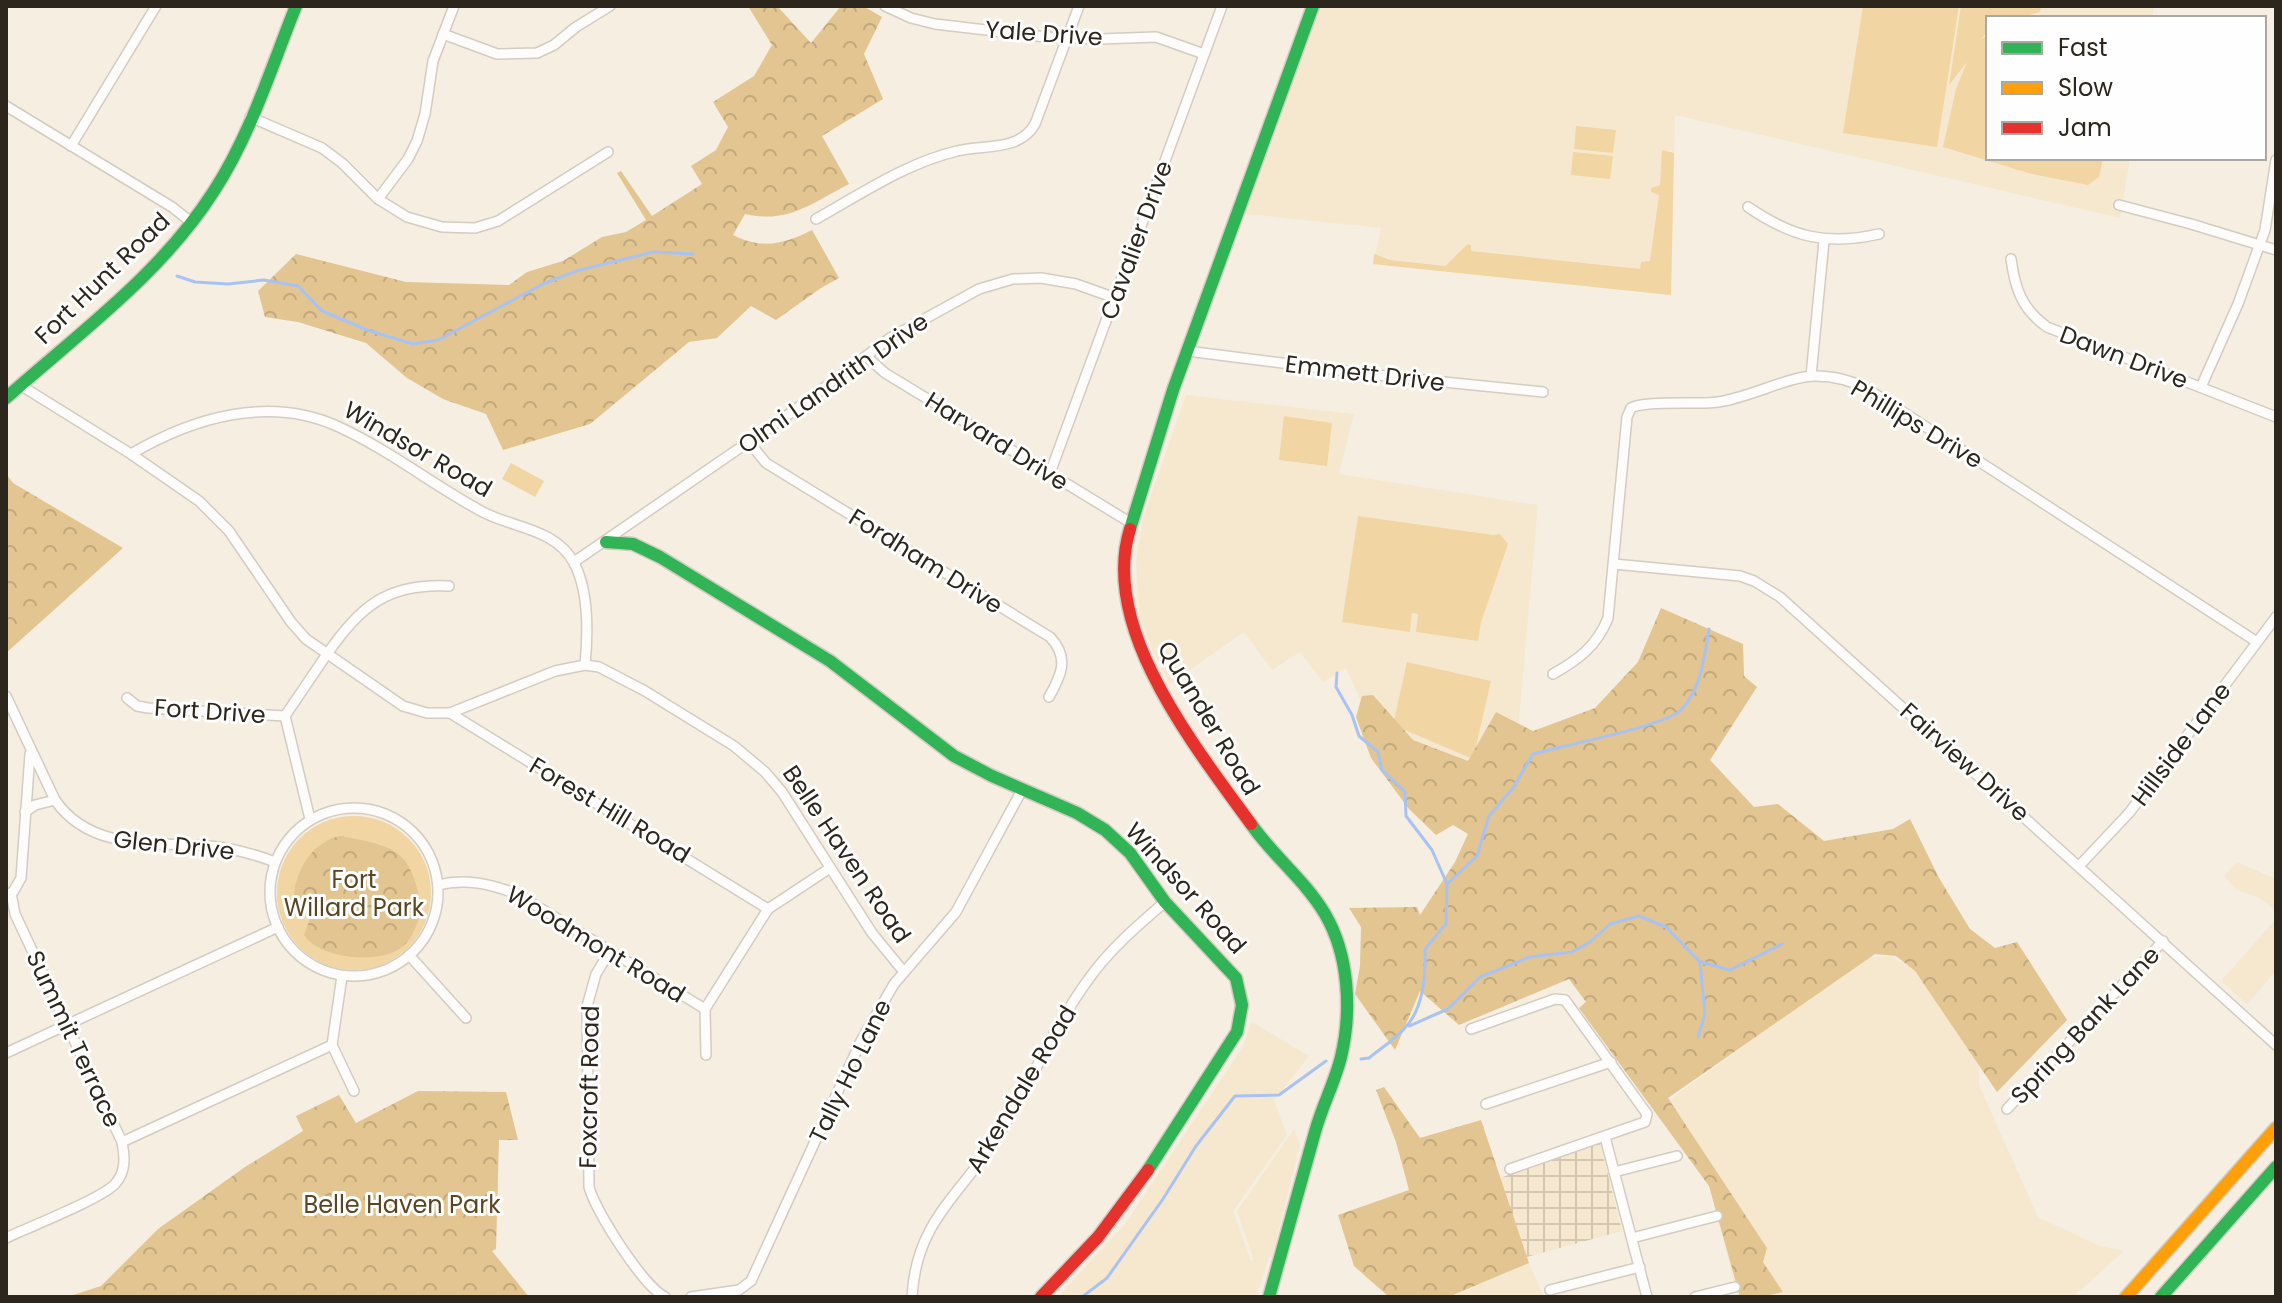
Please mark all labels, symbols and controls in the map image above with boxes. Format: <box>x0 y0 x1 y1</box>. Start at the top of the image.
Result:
street label: Yale Drive <box>984 12 1104 54</box>
legend <box>1986 16 2266 160</box>
text: Fast <box>2058 31 2108 64</box>
text: Slow <box>2058 71 2113 104</box>
text: Jam <box>2058 111 2112 144</box>
street label: Cavalier Drive <box>1092 156 1180 324</box>
street label: Fort Hunt Road <box>27 205 177 351</box>
street label: Olmi Landrith Drive <box>731 305 935 461</box>
street label: Dawn Drive <box>2055 317 2193 397</box>
street label: Emmett Drive <box>1283 347 1447 399</box>
street label: Phillips Drive <box>1845 372 1989 476</box>
street label: Harvard Drive <box>919 384 1075 498</box>
street label: Windsor Road <box>338 393 498 505</box>
street label: Fordham Drive <box>843 501 1009 621</box>
street label: Quander Road <box>1150 635 1268 801</box>
street label: Hillside Lane <box>2124 675 2238 813</box>
street label: Fort Drive <box>153 691 267 731</box>
street label: Fairview Drive <box>1893 695 2037 829</box>
street label: Forest Hill Road <box>523 749 697 871</box>
street label: Belle Haven Road <box>775 759 919 949</box>
street label: Windsor Road <box>1118 815 1254 961</box>
street label: Glen Drive <box>112 822 236 868</box>
park label: Fort Willard Park <box>284 863 425 924</box>
street label: Woodmont Road <box>500 877 692 1011</box>
street label: Spring Bank Lane <box>2003 939 2167 1111</box>
street label: Summit Terrace <box>19 945 129 1133</box>
street label: Tally Ho Lane <box>801 994 899 1148</box>
street label: Arkendale Road <box>958 999 1084 1179</box>
street label: Foxcroft Road <box>571 1005 607 1169</box>
park label: Belle Haven Park <box>303 1188 501 1221</box>

